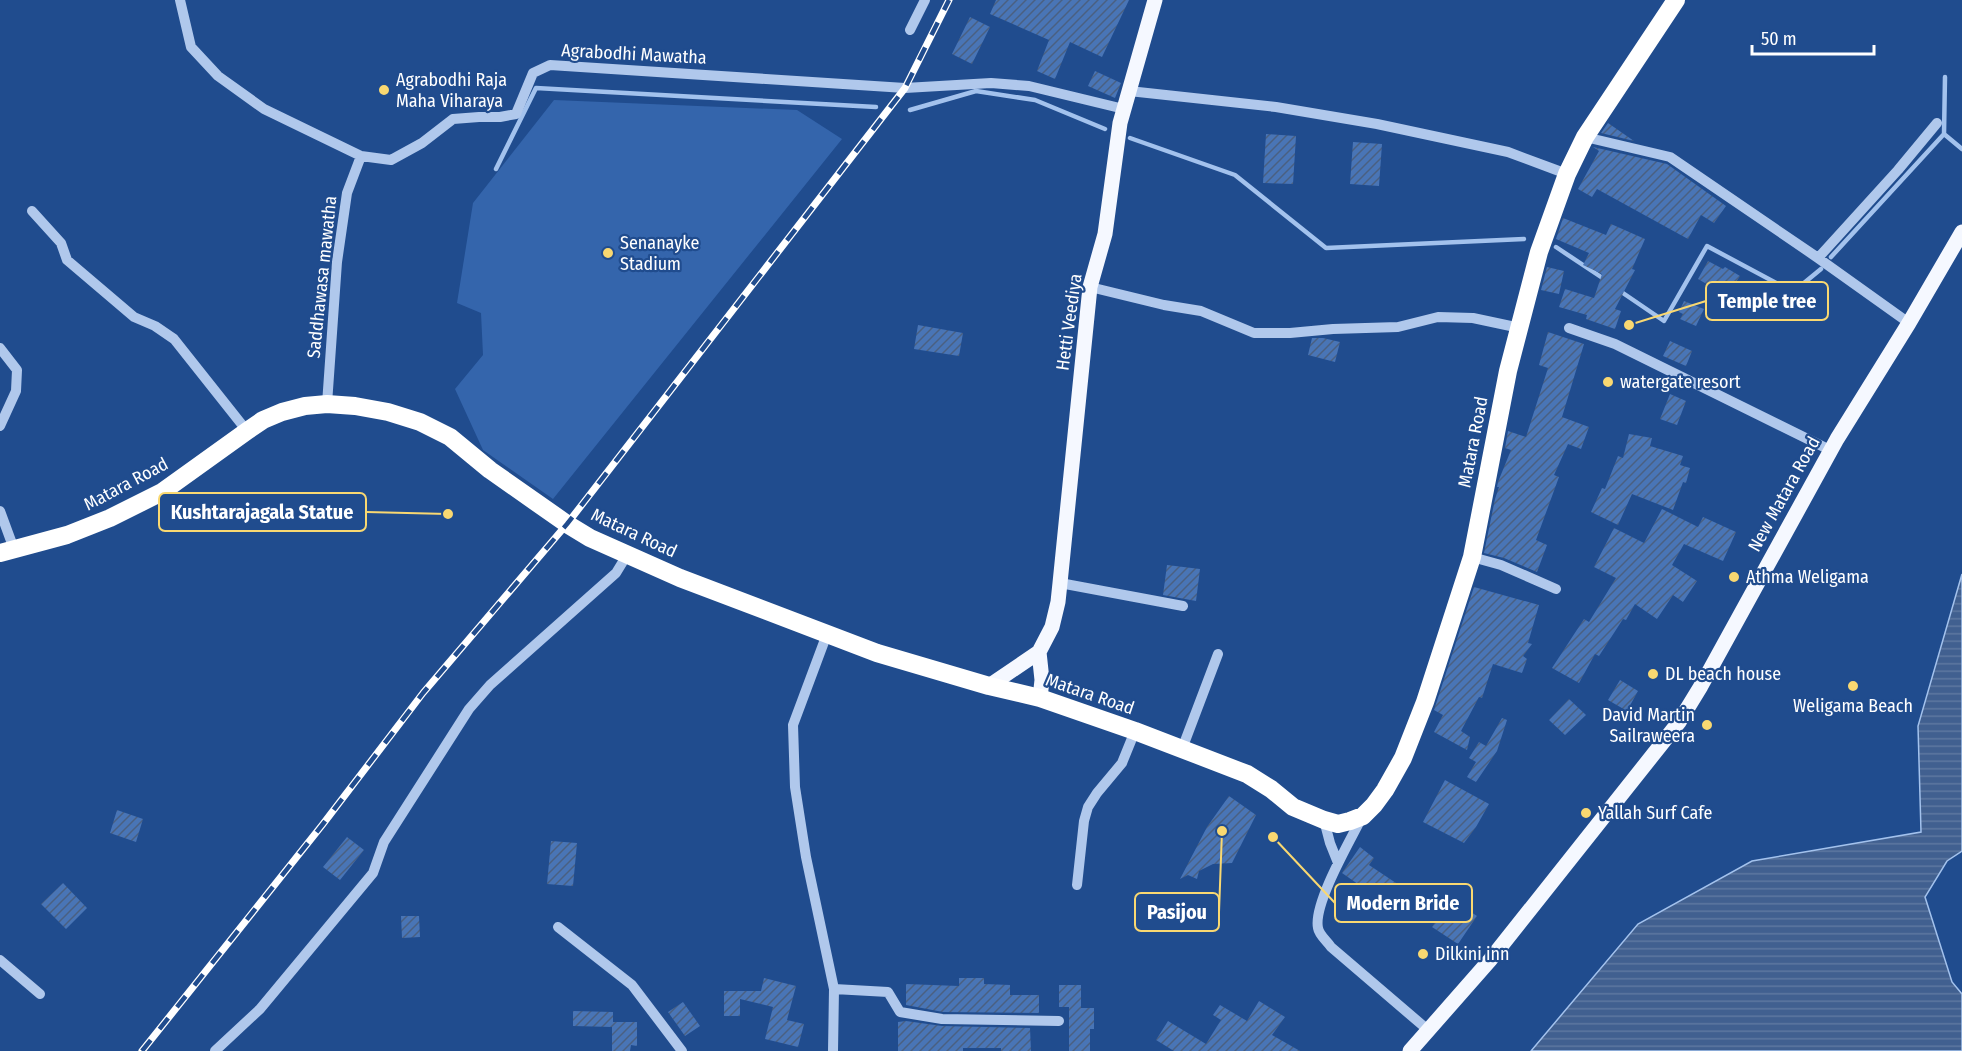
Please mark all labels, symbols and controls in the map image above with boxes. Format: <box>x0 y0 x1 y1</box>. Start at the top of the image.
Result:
scale bar <box>1752 18 1874 56</box>
text: 50 m <box>1761 28 1797 50</box>
street label: Agrabodhi Mawatha <box>561 39 707 69</box>
place label: Agrabodhi Raja Maha Viharaya <box>396 69 507 112</box>
marker: Agrabodhi Raja Maha Viharaya <box>377 83 391 97</box>
street label: Saddhawasa mawatha <box>303 194 341 359</box>
place label: Senanayke Stadium <box>620 232 699 275</box>
marker: Senanayke Stadium <box>601 246 615 260</box>
street label: Hetti Veediya <box>1051 272 1087 372</box>
callout: Temple tree <box>1706 282 1828 320</box>
text: Temple tree <box>1718 289 1816 313</box>
place label: watergate resort <box>1620 371 1741 393</box>
marker: watergate resort <box>1601 375 1615 389</box>
street label: Matara Road <box>1453 395 1493 489</box>
street label: New Matara Road <box>1743 433 1825 555</box>
street label: Matara Road <box>80 453 172 515</box>
callout: Kushtarajagala Statue <box>159 493 366 531</box>
text: Kushtarajagala Statue <box>171 500 353 524</box>
street label: Matara Road <box>588 504 680 562</box>
place label: Athma Weligama <box>1746 566 1869 588</box>
marker: Athma Weligama <box>1727 570 1741 584</box>
place label: DL beach house <box>1665 663 1781 685</box>
marker: DL beach house <box>1646 667 1660 681</box>
street label: Matara Road <box>1043 669 1137 719</box>
marker: Weligama Beach <box>1846 679 1860 693</box>
place label: Weligama Beach <box>1793 695 1913 717</box>
place label: David Martin Sailraweera <box>1602 704 1695 747</box>
marker: David Martin Sailraweera <box>1700 718 1714 732</box>
place label: Yallah Surf Cafe <box>1598 802 1713 824</box>
marker: Yallah Surf Cafe <box>1579 806 1593 820</box>
callout: Modern Bride <box>1335 884 1472 922</box>
text: Modern Bride <box>1347 891 1459 915</box>
callout: Pasijou <box>1135 893 1219 931</box>
text: Pasijou <box>1147 900 1207 924</box>
place label: Dilkini inn <box>1435 943 1509 965</box>
marker: Dilkini inn <box>1416 947 1430 961</box>

